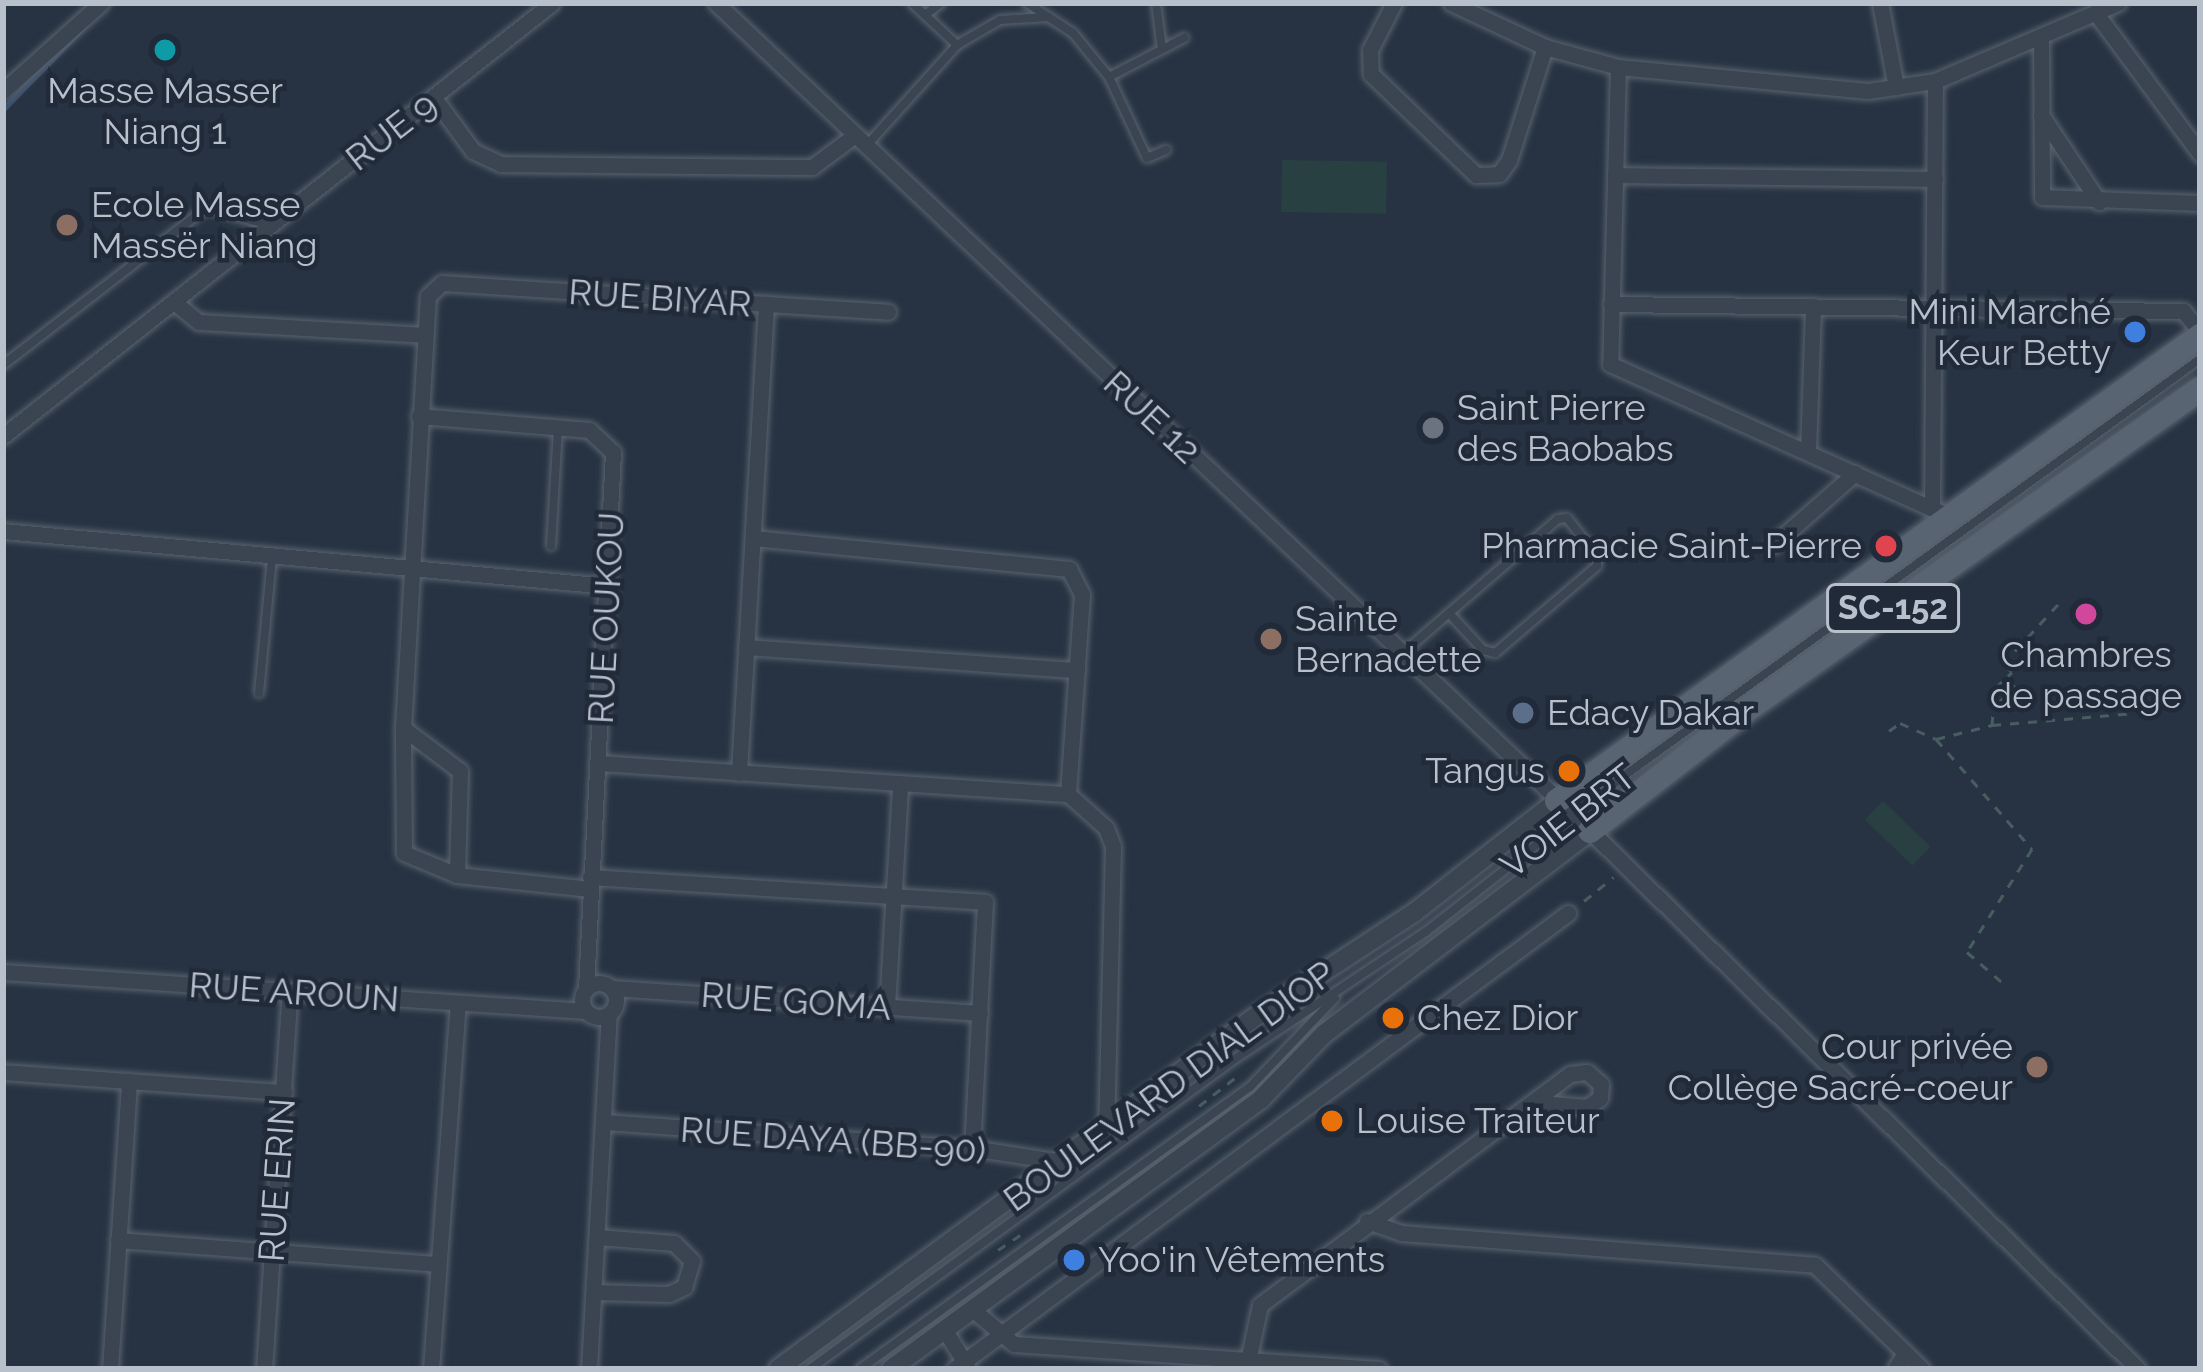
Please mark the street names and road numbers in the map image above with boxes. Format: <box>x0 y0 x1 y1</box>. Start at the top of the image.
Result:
street label: RUE 9 <box>337 82 445 180</box>
street label: RUE BIYAR <box>567 270 753 326</box>
street label: RUE 12 <box>1095 362 1209 472</box>
street label: RUE OUKOU <box>579 511 633 725</box>
road number: SC-152 <box>1824 581 1962 635</box>
street label: VOIE BRT <box>1492 755 1644 887</box>
street label: BOULEVARD DIAL DIOP <box>995 951 1343 1221</box>
street label: RUE AROUN <box>187 963 401 1021</box>
street label: RUE GOMA <box>699 973 893 1029</box>
street label: RUE ERIN <box>250 1097 304 1263</box>
street label: RUE DAYA (BB-90) <box>678 1108 988 1172</box>

